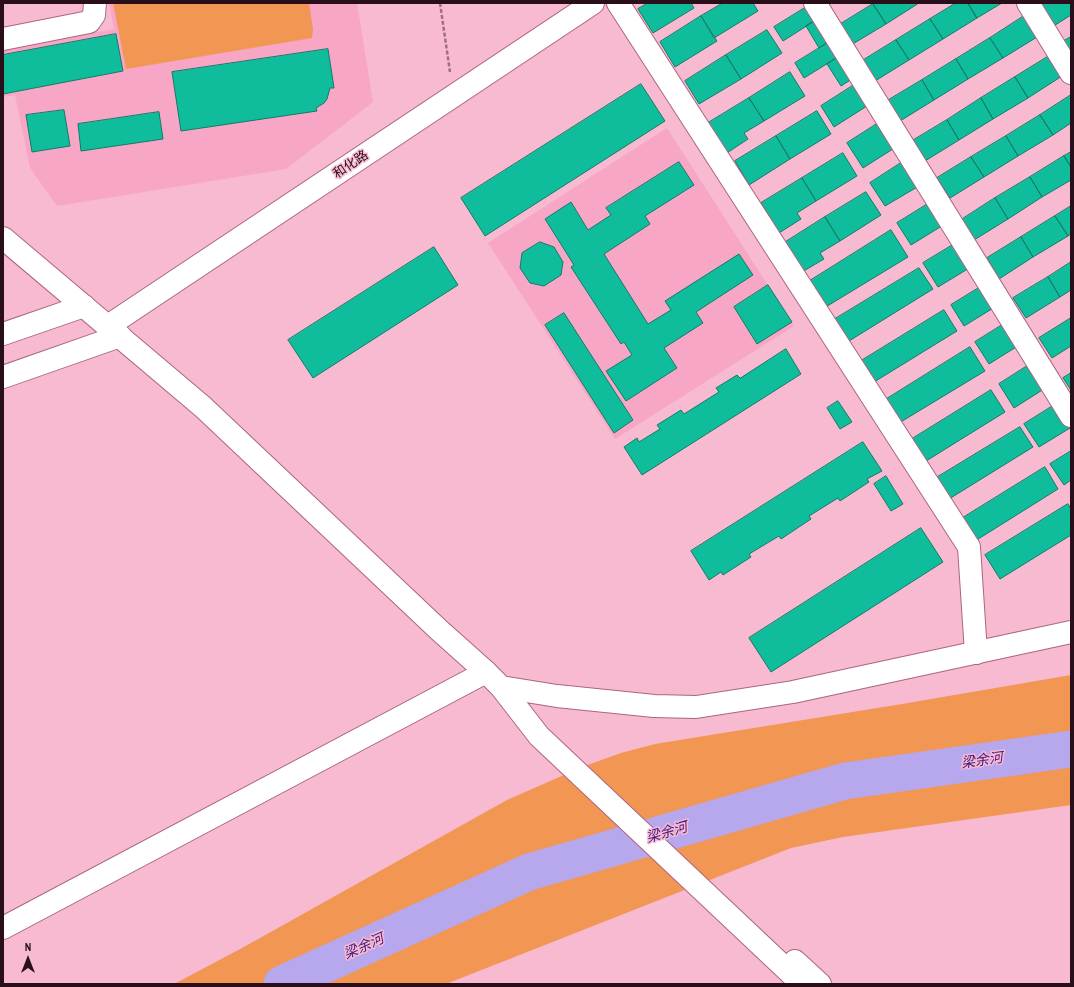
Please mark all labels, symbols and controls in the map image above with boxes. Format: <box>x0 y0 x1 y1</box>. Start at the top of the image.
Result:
street label: 和化路 <box>330 148 372 182</box>
water label: 梁余河 <box>960 750 1004 772</box>
water label: 梁余河 <box>644 819 690 847</box>
water label: 梁余河 <box>341 931 387 963</box>
north arrow <box>8 939 48 979</box>
text: N <box>25 940 31 954</box>

